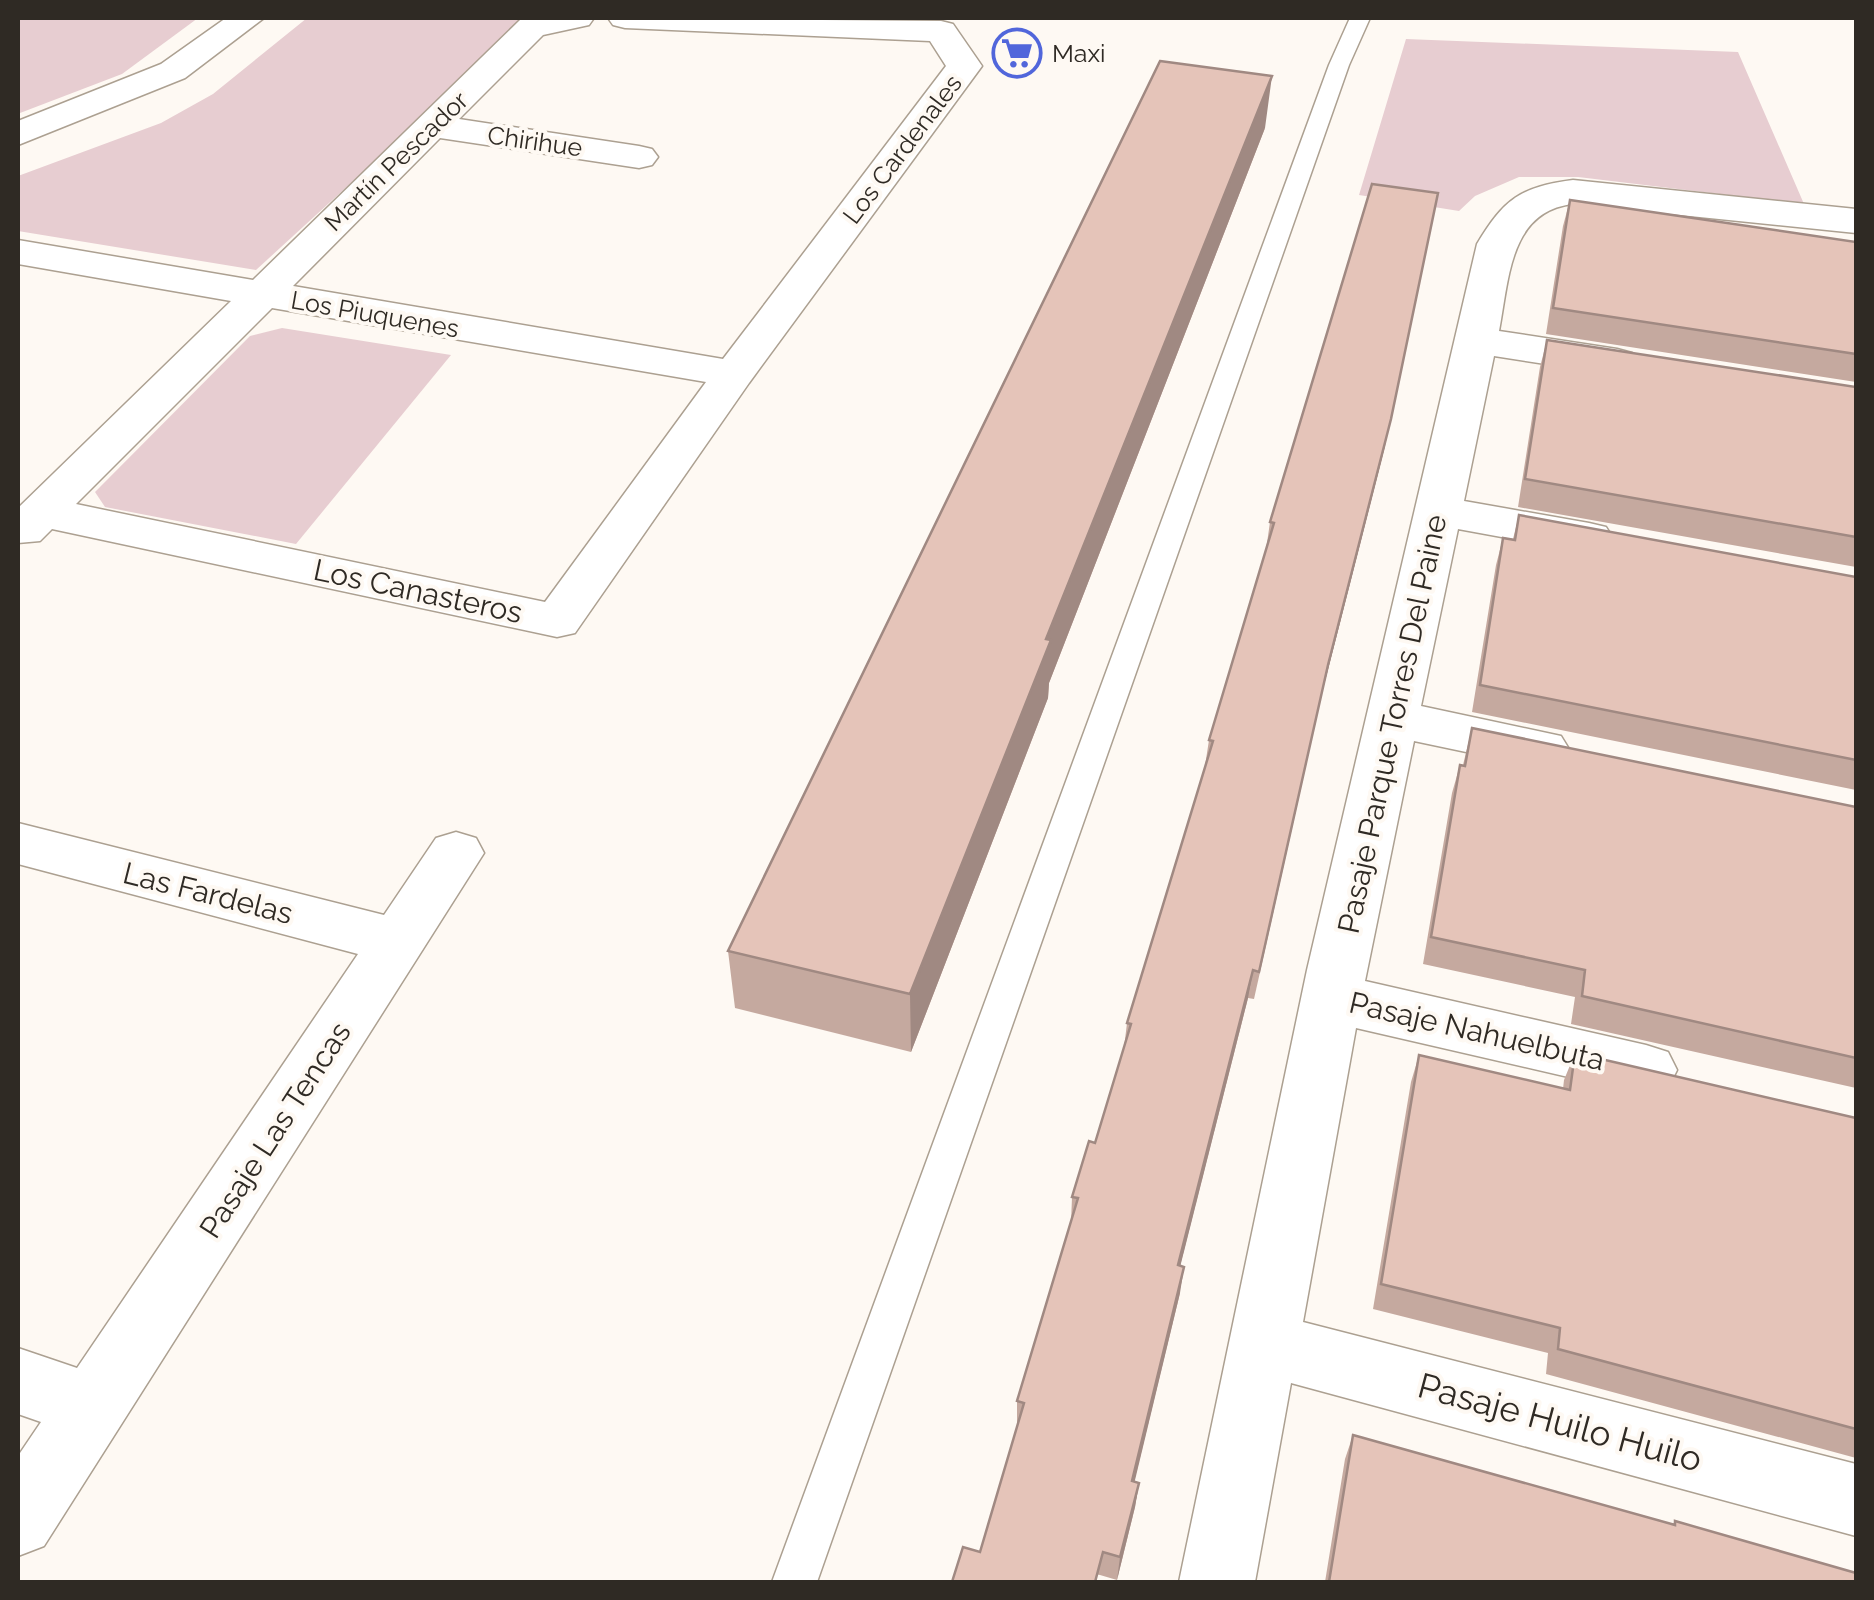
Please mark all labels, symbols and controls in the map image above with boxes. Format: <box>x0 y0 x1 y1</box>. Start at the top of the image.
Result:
supermarket icon: Maxi <box>991 27 1043 79</box>
place label: Maxi <box>1052 38 1105 68</box>
street label: Los Cardenales <box>836 69 968 229</box>
street label: Martín Pescador <box>318 85 474 237</box>
street label: Chirihue <box>486 119 584 163</box>
street label: Los Piuquenes <box>289 284 461 344</box>
street label: Pasaje Parque Torres Del Paine <box>1331 512 1453 936</box>
street label: Los Canasteros <box>311 552 525 630</box>
street label: Las Fardelas <box>120 855 296 931</box>
street label: Pasaje Nahuelbuta <box>1346 985 1608 1077</box>
street label: Pasaje Las Tencas <box>192 1016 358 1244</box>
street label: Pasaje Huilo Huilo <box>1414 1364 1706 1480</box>

